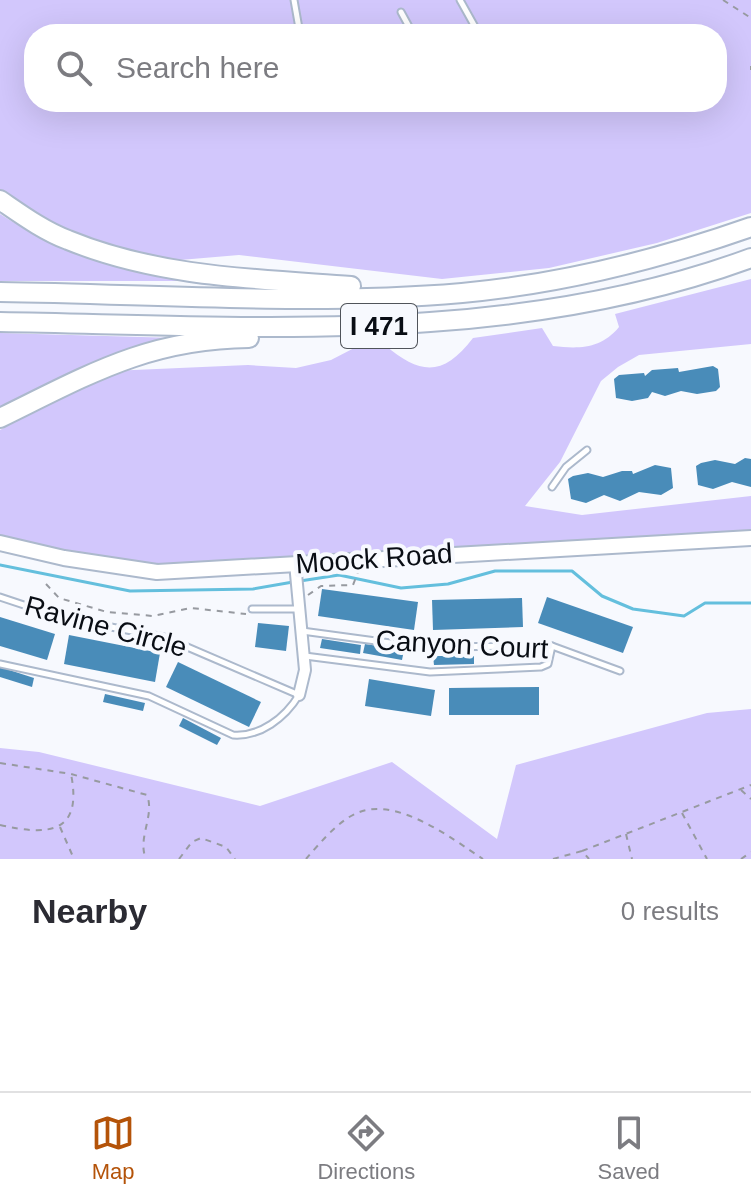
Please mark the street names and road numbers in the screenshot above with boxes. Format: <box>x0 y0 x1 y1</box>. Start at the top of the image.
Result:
road number: I 471 <box>341 304 417 348</box>
street label: Moock Road <box>295 538 454 579</box>
street label: Ravine Circle <box>21 590 190 663</box>
street label: Canyon Court <box>375 624 549 665</box>

